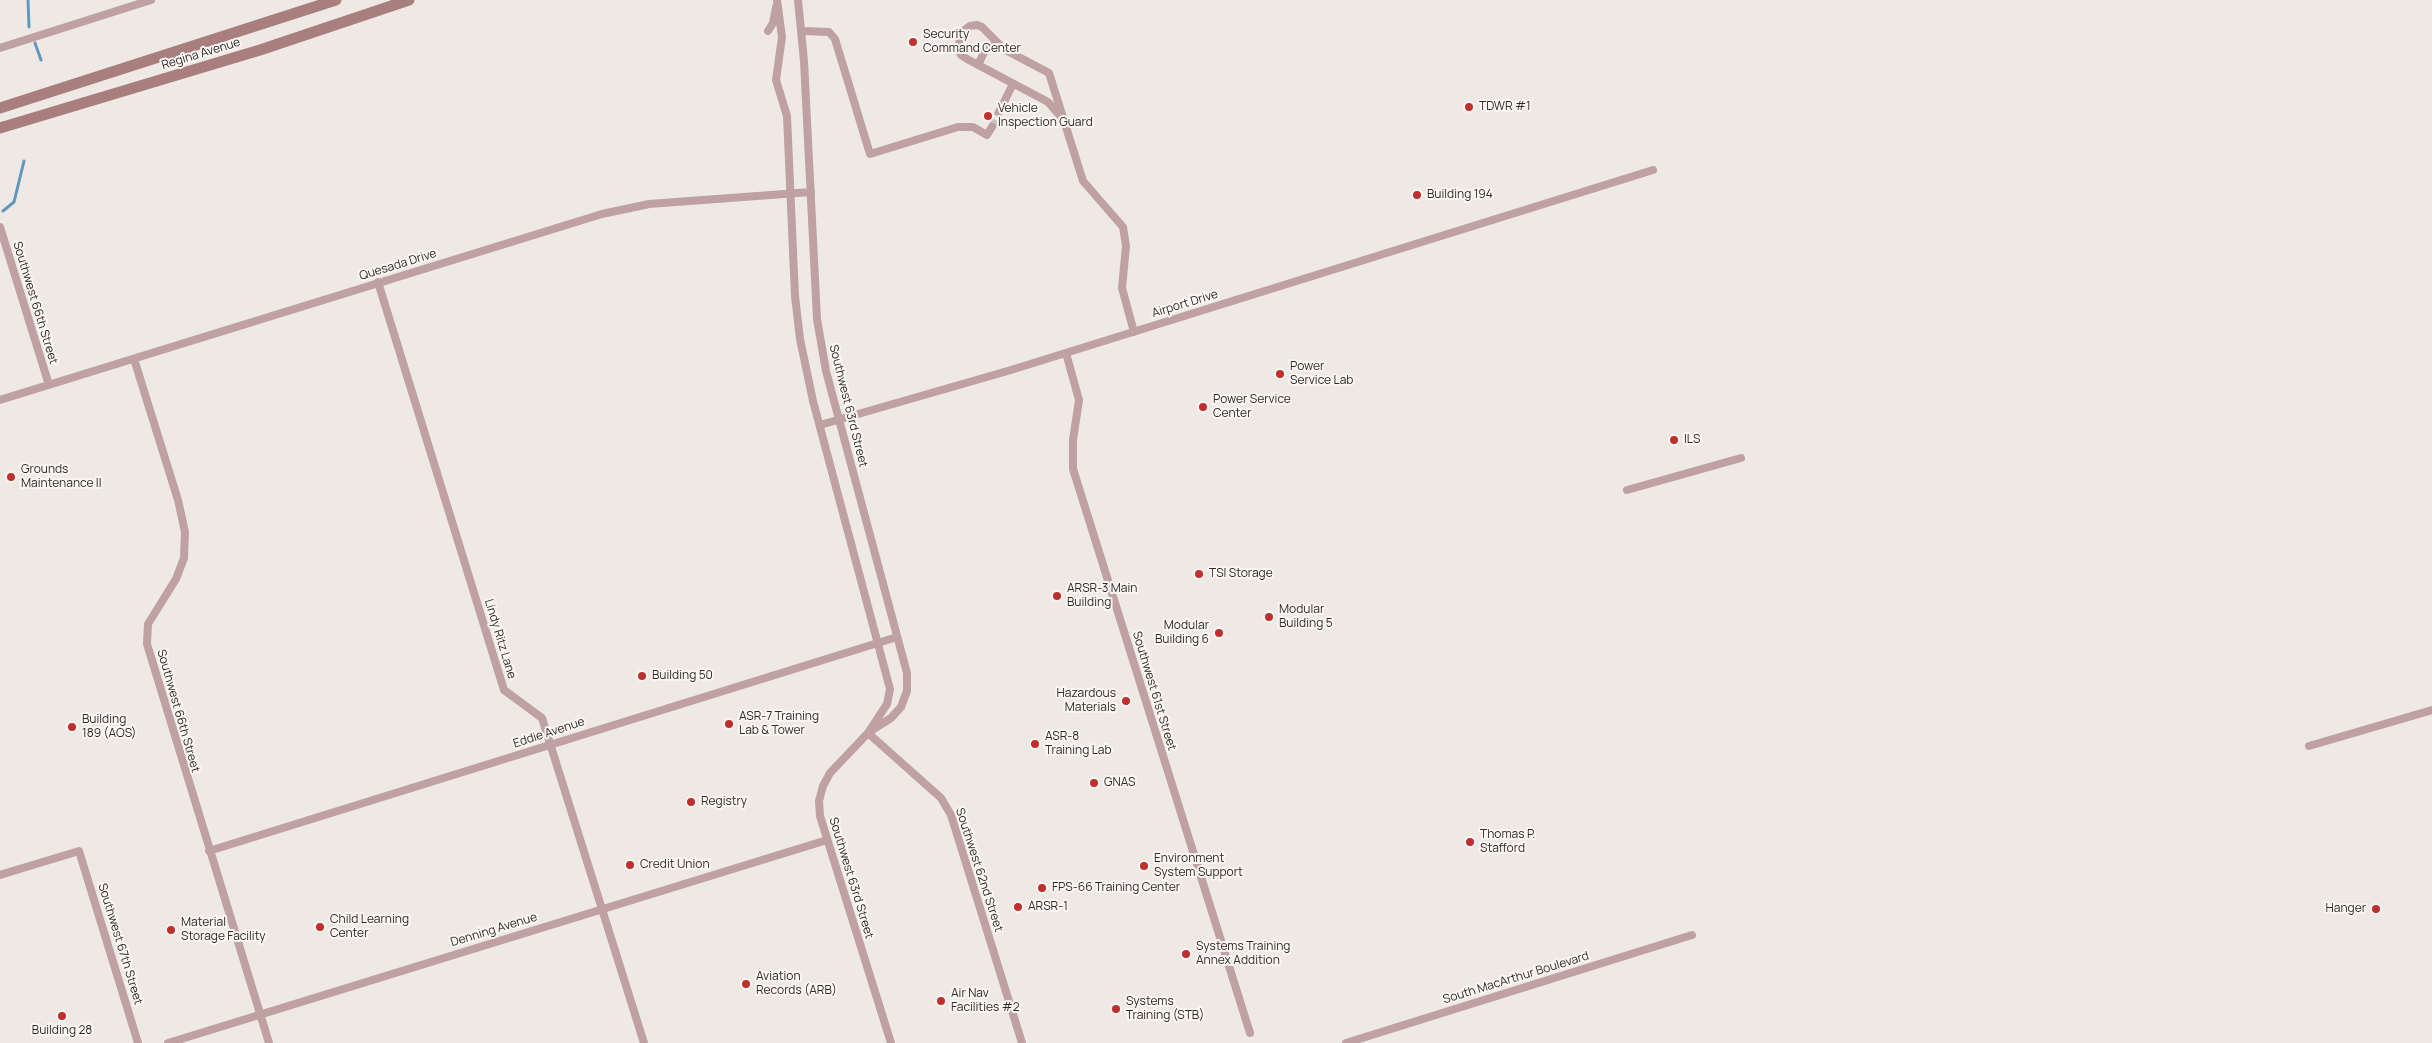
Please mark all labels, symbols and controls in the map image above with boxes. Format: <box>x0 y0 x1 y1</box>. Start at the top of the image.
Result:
place label: Security Command Center <box>923 28 1021 56</box>
street label: Regina Avenue <box>160 35 242 73</box>
marker: Security Command Center <box>907 36 919 48</box>
place label: TDWR #1 <box>1479 100 1531 114</box>
marker: TDWR #1 <box>1463 101 1475 113</box>
place label: Vehicle Inspection Guard <box>998 102 1093 130</box>
marker: Vehicle Inspection Guard <box>982 110 994 122</box>
place label: Building 194 <box>1427 188 1493 202</box>
marker: Building 194 <box>1411 189 1423 201</box>
street label: Southwest 66th Street <box>9 240 61 366</box>
street label: Quesada Drive <box>358 246 438 284</box>
street label: Airport Drive <box>1150 287 1220 321</box>
street label: Southwest 63rd Street <box>826 343 870 469</box>
place label: Power Service Lab <box>1290 360 1353 388</box>
marker: Power Service Lab <box>1274 368 1286 380</box>
place label: Power Service Center <box>1213 393 1291 421</box>
marker: Power Service Center <box>1197 401 1209 413</box>
place label: ILS <box>1684 433 1700 447</box>
marker: ILS <box>1668 434 1680 446</box>
place label: Grounds Maintenance II <box>21 463 101 491</box>
marker: Grounds Maintenance II <box>5 471 17 483</box>
place label: TSI Storage <box>1209 567 1273 581</box>
marker: TSI Storage <box>1193 568 1205 580</box>
place label: ARSR-3 Main Building <box>1067 582 1137 610</box>
marker: ARSR-3 Main Building <box>1051 590 1063 602</box>
street label: Lindy Ritz Lane <box>481 597 519 681</box>
place label: Modular Building 5 <box>1279 603 1333 631</box>
marker: Modular Building 5 <box>1263 611 1275 623</box>
place label: Modular Building 6 <box>1155 619 1209 647</box>
marker: Modular Building 6 <box>1213 627 1225 639</box>
street label: Southwest 61st Street <box>1129 630 1179 752</box>
street label: Southwest 66th Street <box>154 648 202 774</box>
place label: Building 50 <box>652 669 713 683</box>
marker: Building 50 <box>636 670 648 682</box>
place label: Hazardous Materials <box>1057 687 1116 715</box>
marker: Hazardous Materials <box>1120 695 1132 707</box>
place label: ASR-7 Training Lab & Tower <box>739 710 819 738</box>
place label: Building 189 (AOS) <box>82 713 136 741</box>
street label: Eddie Avenue <box>511 715 587 751</box>
marker: ASR-7 Training Lab & Tower <box>723 718 735 730</box>
marker: Building 189 (AOS) <box>66 721 78 733</box>
place label: ASR-8 Training Lab <box>1045 730 1112 758</box>
marker: ASR-8 Training Lab <box>1029 738 1041 750</box>
place label: GNAS <box>1104 776 1135 790</box>
marker: GNAS <box>1088 777 1100 789</box>
place label: Registry <box>701 795 747 809</box>
marker: Registry <box>685 796 697 808</box>
street label: Southwest 62nd Street <box>952 806 1006 934</box>
street label: Southwest 63rd Street <box>826 816 876 940</box>
place label: Thomas P. Stafford <box>1480 828 1535 856</box>
marker: Thomas P. Stafford <box>1464 836 1476 848</box>
place label: Environment System Support <box>1154 852 1243 880</box>
place label: Credit Union <box>640 858 710 872</box>
marker: Credit Union <box>624 859 636 871</box>
marker: Environment System Support <box>1138 860 1150 872</box>
place label: FPS-66 Training Center <box>1052 881 1180 895</box>
street label: Southwest 67th Street <box>95 882 145 1006</box>
marker: FPS-66 Training Center <box>1036 882 1048 894</box>
place label: ARSR-1 <box>1028 900 1068 914</box>
marker: ARSR-1 <box>1012 901 1024 913</box>
place label: Hanger <box>2326 902 2366 916</box>
marker: Hanger <box>2370 903 2382 915</box>
street label: Denning Avenue <box>449 910 539 950</box>
place label: Child Learning Center <box>330 913 409 941</box>
place label: Material Storage Facility <box>181 916 266 944</box>
marker: Child Learning Center <box>314 921 326 933</box>
marker: Material Storage Facility <box>165 924 177 936</box>
place label: Systems Training Annex Addition <box>1196 940 1290 968</box>
marker: Systems Training Annex Addition <box>1180 948 1192 960</box>
street label: South MacArthur Boulevard <box>1441 949 1591 1007</box>
place label: Aviation Records (ARB) <box>756 970 837 998</box>
marker: Aviation Records (ARB) <box>740 978 752 990</box>
place label: Air Nav Facilities #2 <box>951 987 1020 1015</box>
marker: Air Nav Facilities #2 <box>935 995 947 1007</box>
place label: Systems Training (STB) <box>1126 995 1204 1023</box>
marker: Systems Training (STB) <box>1110 1003 1122 1015</box>
marker: Building 28 <box>56 1010 68 1022</box>
place label: Building 28 <box>32 1024 92 1038</box>

